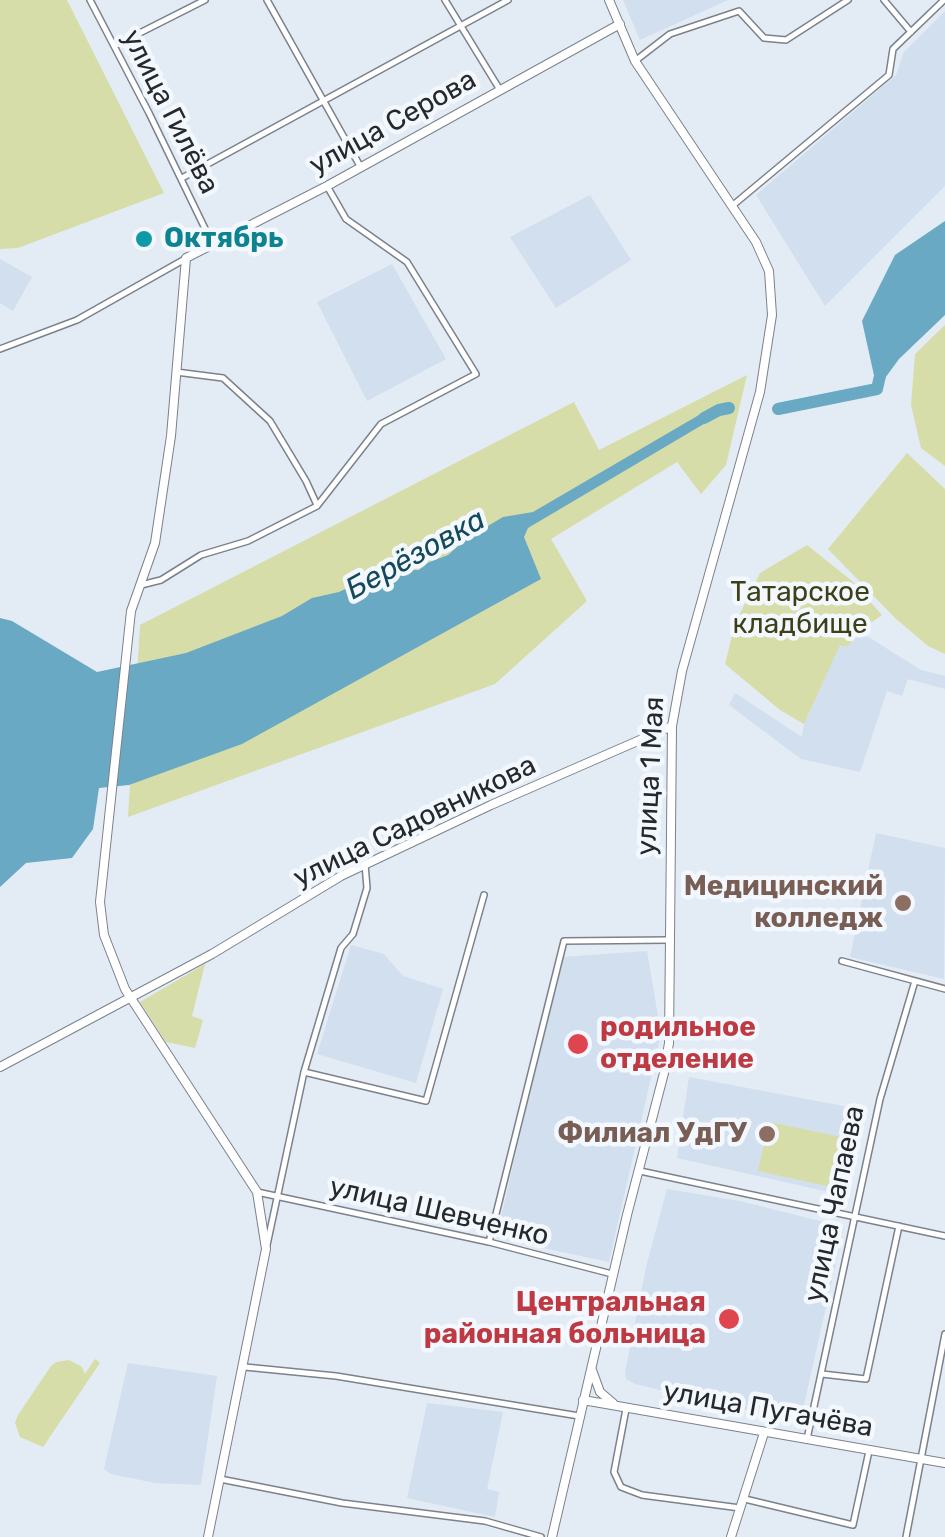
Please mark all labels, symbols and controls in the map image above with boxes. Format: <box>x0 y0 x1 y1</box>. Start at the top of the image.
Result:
street label: улица Гилёва <box>114 24 226 200</box>
street label: улица Серова <box>304 63 482 183</box>
place label: Октябрь <box>164 222 284 256</box>
marker: Октябрь <box>133 228 155 250</box>
water label: Берёзовка <box>340 502 492 608</box>
park label: Татарское кладбище <box>730 576 870 642</box>
street label: улица 1 Мая <box>630 696 672 856</box>
street label: улица Садовникова <box>288 749 542 895</box>
place label: Медицинский колледж <box>684 870 883 936</box>
marker: Медицинский колледж <box>892 892 914 914</box>
place label: родильное отделение <box>600 1011 756 1077</box>
marker: родильное отделение <box>565 1031 591 1057</box>
street label: улица Чапаева <box>798 1103 872 1305</box>
place label: Филиал УдГУ <box>557 1117 747 1151</box>
marker: Филиал УдГУ <box>756 1123 778 1145</box>
street label: улица Шевченко <box>326 1170 552 1254</box>
place label: Центральная районная больница <box>424 1286 706 1352</box>
marker: Центральная районная больница <box>716 1306 742 1332</box>
street label: улица Пугачёва <box>660 1375 876 1445</box>

